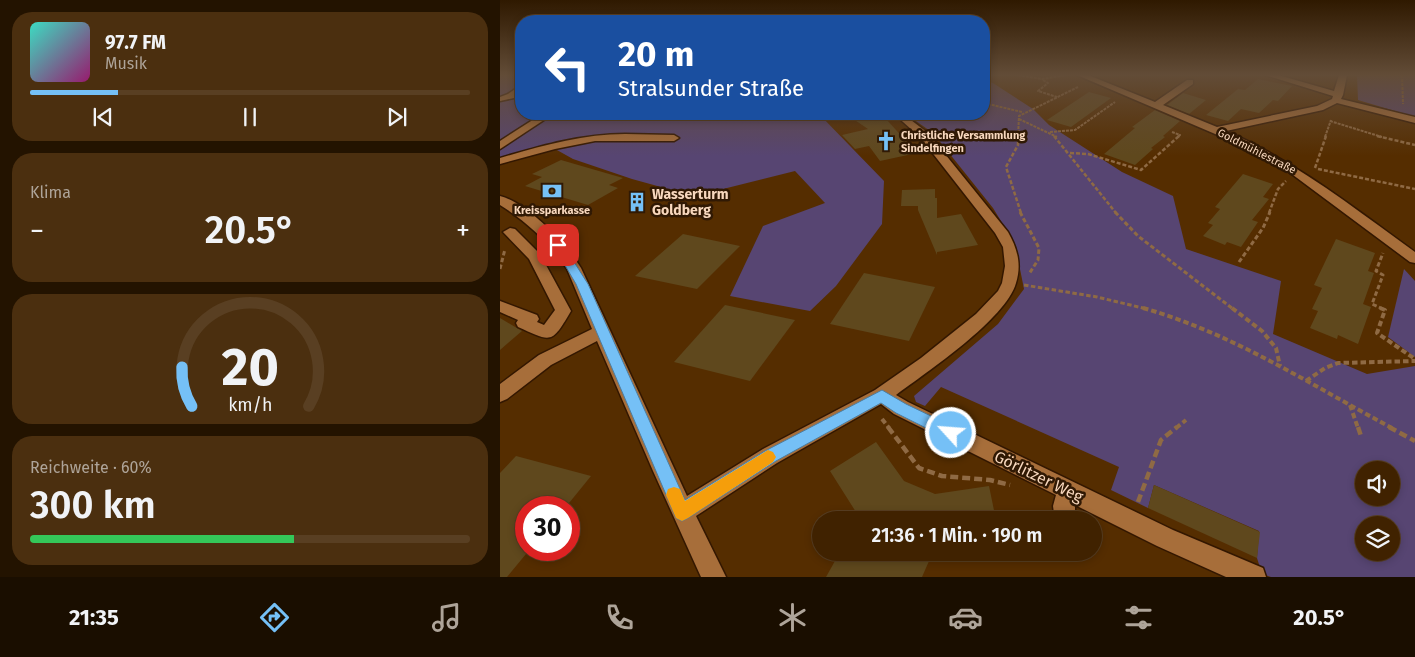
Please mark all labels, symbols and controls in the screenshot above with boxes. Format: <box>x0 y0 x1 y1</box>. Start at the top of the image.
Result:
text: 97.7 FM <box>105 31 166 54</box>
text: 20 m <box>618 33 694 75</box>
icon: left <box>535 35 600 100</box>
text: Musik <box>105 54 147 73</box>
text: Stralsunder Straße <box>618 75 804 102</box>
icon: previous <box>89 103 117 131</box>
icon: pause <box>236 103 264 131</box>
icon: next <box>383 103 411 131</box>
street label: Goldmühlestraße <box>1215 126 1298 177</box>
place label: Christliche Versammlung Sindelfingen <box>901 129 1026 155</box>
church icon: Christliche Versammlung Sindelfingen <box>875 130 897 152</box>
bank icon: Kreissparkasse <box>541 180 563 202</box>
text: Klima <box>30 183 71 202</box>
place label: Wasserturm Goldberg <box>652 186 729 219</box>
building icon: Wasserturm Goldberg <box>626 191 648 213</box>
place label: Kreissparkasse <box>514 204 590 217</box>
text: 20.5° <box>205 207 295 253</box>
text: − <box>30 214 44 247</box>
text: + <box>456 214 470 247</box>
pin <box>537 224 579 266</box>
icon: arrive <box>544 231 572 259</box>
text: 20 <box>221 336 279 399</box>
text: km/h <box>228 394 272 416</box>
position arrow <box>924 406 976 458</box>
street label: Görlitzer Weg <box>991 447 1087 506</box>
text: Reichweite · 60% <box>30 458 152 477</box>
map controls <box>1355 461 1400 561</box>
button: sound <box>1355 461 1400 506</box>
text: 300 km <box>30 482 156 528</box>
speed limit sign: 30 <box>515 496 580 561</box>
button: layers <box>1355 516 1400 561</box>
text: 21:36 · 1 Min. · 190 m <box>872 524 1042 547</box>
icon: directions <box>257 600 292 635</box>
icon: music <box>429 600 464 635</box>
icon: phone <box>602 600 637 635</box>
icon: climate <box>775 600 810 635</box>
icon: car <box>948 600 983 635</box>
icon: filters <box>1121 600 1156 635</box>
text: 21:35 <box>69 604 119 631</box>
text: 20.5° <box>1293 604 1346 631</box>

